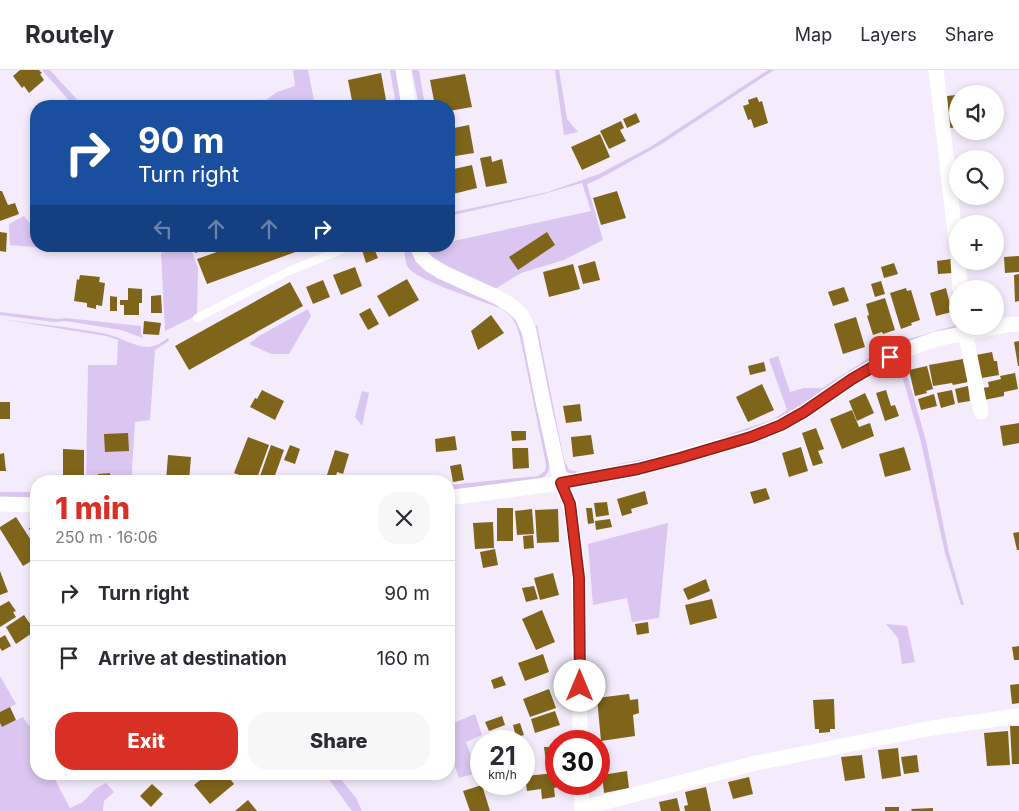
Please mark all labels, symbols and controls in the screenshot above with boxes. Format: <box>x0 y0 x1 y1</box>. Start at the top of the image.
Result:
text: Routely <box>25 20 114 49</box>
text: Map <box>795 24 832 45</box>
text: Layers <box>860 24 917 45</box>
text: Share <box>945 24 994 45</box>
map controls <box>949 85 1004 335</box>
button: sound <box>949 85 1004 140</box>
text: 90 m <box>138 119 225 161</box>
icon: right <box>55 120 120 185</box>
button: search <box>949 150 1004 205</box>
text: Turn right <box>138 161 239 187</box>
icon: left <box>149 215 177 243</box>
icon: ahead <box>202 215 230 243</box>
icon: ahead <box>255 215 283 243</box>
icon: right <box>308 215 336 243</box>
button: + <box>949 215 1004 270</box>
button: − <box>949 280 1004 335</box>
pin <box>869 336 911 378</box>
icon: arrive <box>876 343 904 371</box>
text: 1 min <box>55 490 130 526</box>
button: close <box>378 492 430 544</box>
text: 250 m · 16:06 <box>55 527 158 547</box>
icon: right <box>55 579 83 607</box>
text: Turn right <box>98 582 189 605</box>
text: 90 m <box>384 582 430 605</box>
icon: arrive <box>55 644 83 672</box>
text: Arrive at destination <box>98 647 287 670</box>
text: 160 m <box>377 647 430 670</box>
position arrow <box>553 659 605 711</box>
button: Exit <box>55 712 238 770</box>
button: Share <box>248 712 430 770</box>
speed limit sign: 30 <box>545 730 610 795</box>
text: 21 <box>489 741 516 771</box>
text: km/h <box>488 767 517 782</box>

